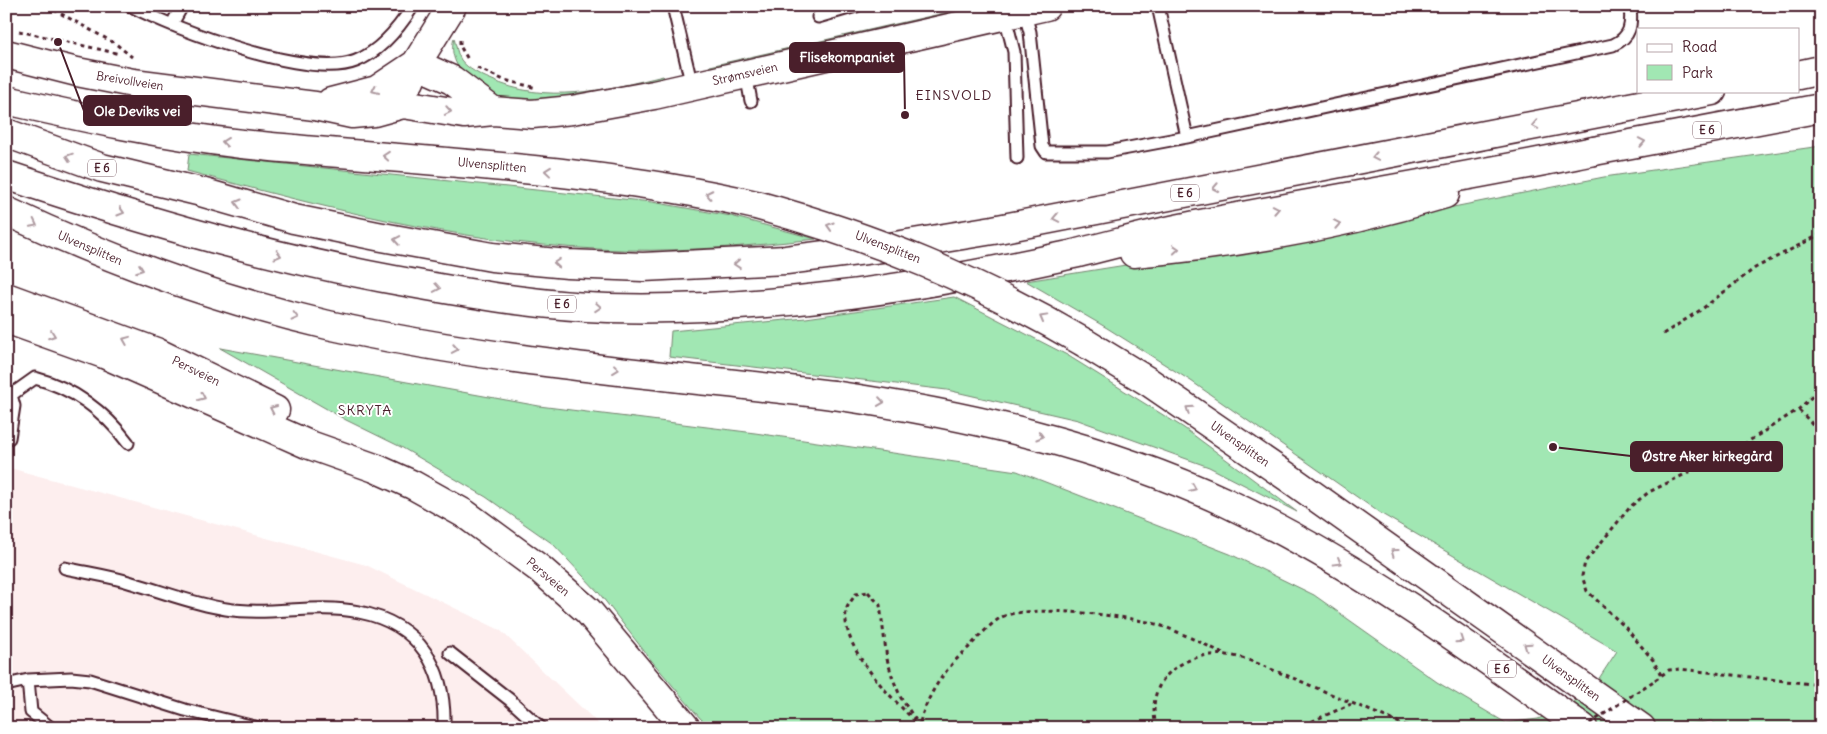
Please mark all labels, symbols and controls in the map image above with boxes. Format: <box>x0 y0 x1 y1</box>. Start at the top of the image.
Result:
legend <box>1637 28 1800 92</box>
text: Road <box>1682 37 1717 56</box>
callout: Flisekompaniet <box>790 43 904 72</box>
text: Flisekompaniet <box>800 48 895 66</box>
street label: Strømsveien <box>711 59 779 88</box>
text: Park <box>1682 63 1713 82</box>
street label: Breivollveien <box>95 68 165 93</box>
one-way arrow <box>371 84 380 94</box>
district label: EINSVOLD <box>916 86 992 104</box>
callout: Ole Deviks vei <box>84 96 191 125</box>
text: Ole Deviks vei <box>94 102 180 120</box>
one-way arrow <box>443 106 452 116</box>
one-way arrow <box>1530 120 1539 130</box>
road number: E 6 <box>1693 122 1721 138</box>
one-way arrow <box>220 137 228 148</box>
one-way arrow <box>1637 137 1646 148</box>
one-way arrow <box>382 151 390 162</box>
one-way arrow <box>1371 151 1380 162</box>
one-way arrow <box>66 153 74 163</box>
street label: Ulvensplitten <box>457 154 527 175</box>
road number: E 6 <box>88 160 116 177</box>
one-way arrow <box>544 165 552 176</box>
one-way arrow <box>1211 182 1220 192</box>
road number: E 6 <box>1171 184 1199 202</box>
one-way arrow <box>704 189 713 200</box>
one-way arrow <box>235 198 243 208</box>
one-way arrow <box>1272 205 1281 215</box>
one-way arrow <box>117 207 125 217</box>
one-way arrow <box>1052 212 1060 222</box>
one-way arrow <box>29 218 38 228</box>
one-way arrow <box>1332 219 1341 229</box>
one-way arrow <box>827 222 835 232</box>
street label: Ulvensplitten <box>55 227 125 268</box>
street label: Ulvensplitten <box>853 227 923 266</box>
one-way arrow <box>392 235 401 245</box>
one-way arrow <box>1173 244 1181 255</box>
one-way arrow <box>273 249 282 260</box>
one-way arrow <box>553 258 561 269</box>
one-way arrow <box>733 258 741 269</box>
one-way arrow <box>135 263 144 273</box>
one-way arrow <box>433 282 441 292</box>
road number: E 6 <box>548 296 576 312</box>
one-way arrow <box>594 301 602 312</box>
one-way arrow <box>291 311 299 321</box>
one-way arrow <box>1039 315 1048 325</box>
one-way arrow <box>47 329 56 339</box>
one-way arrow <box>122 335 131 346</box>
one-way arrow <box>450 343 459 353</box>
street label: Persveien <box>170 352 223 389</box>
one-way arrow <box>612 363 620 374</box>
one-way arrow <box>197 391 206 401</box>
one-way arrow <box>877 397 885 407</box>
district label: SKRYTA <box>338 401 392 419</box>
one-way arrow <box>269 405 278 415</box>
one-way arrow <box>1185 406 1195 415</box>
street label: Ulvensplitten <box>1208 418 1273 470</box>
one-way arrow <box>1035 430 1043 440</box>
callout: Østre Aker kirkegård <box>1631 442 1782 471</box>
text: Østre Aker kirkegård <box>1642 447 1773 465</box>
one-way arrow <box>1188 482 1197 493</box>
one-way arrow <box>1390 549 1400 558</box>
street label: Persveien <box>524 554 573 599</box>
one-way arrow <box>1333 556 1342 566</box>
one-way arrow <box>1454 634 1464 643</box>
one-way arrow <box>1523 643 1532 652</box>
street label: Ulvensplitten <box>1539 651 1604 704</box>
road number: E 6 <box>1488 661 1516 678</box>

